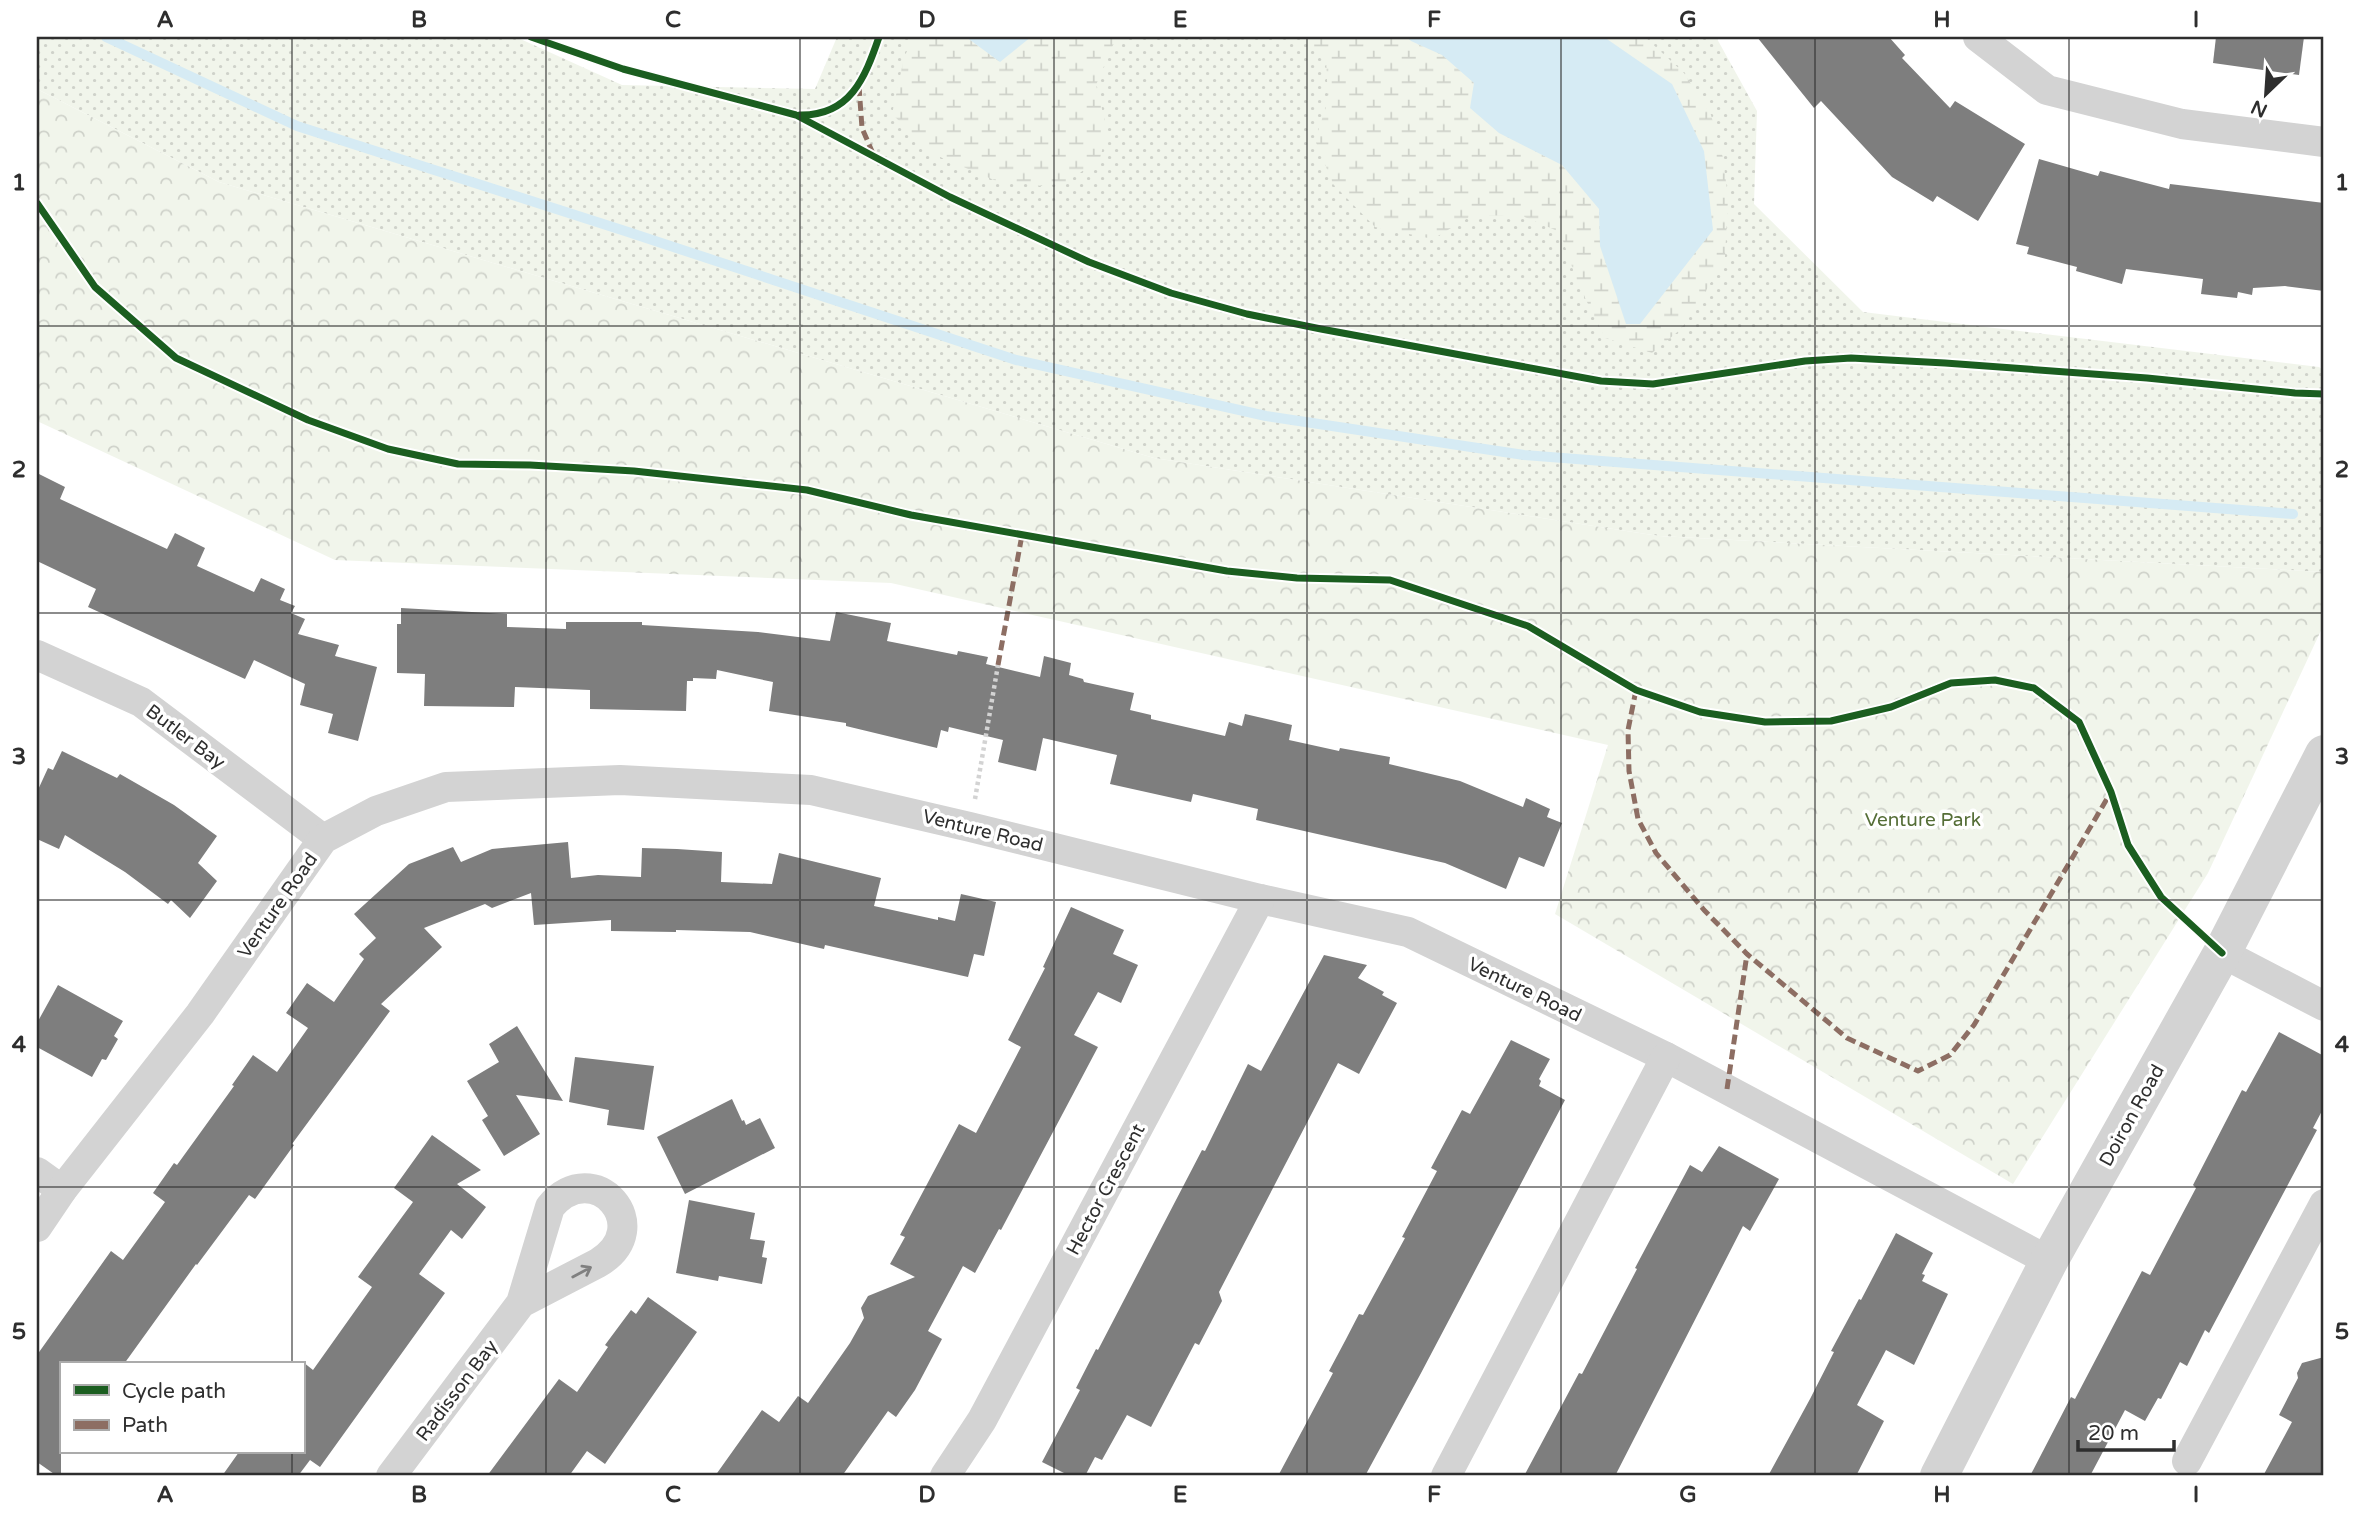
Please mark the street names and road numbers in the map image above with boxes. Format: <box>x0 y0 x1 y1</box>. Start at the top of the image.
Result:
street label: Butler Bay <box>141 700 229 774</box>
street label: Venture Road <box>920 805 1045 857</box>
street label: Venture Road <box>233 849 322 962</box>
street label: Venture Road <box>1464 953 1585 1027</box>
street label: Doiron Road <box>2095 1061 2169 1170</box>
street label: Hector Crescent <box>1062 1120 1150 1259</box>
street label: Radisson Bay <box>412 1336 502 1446</box>

